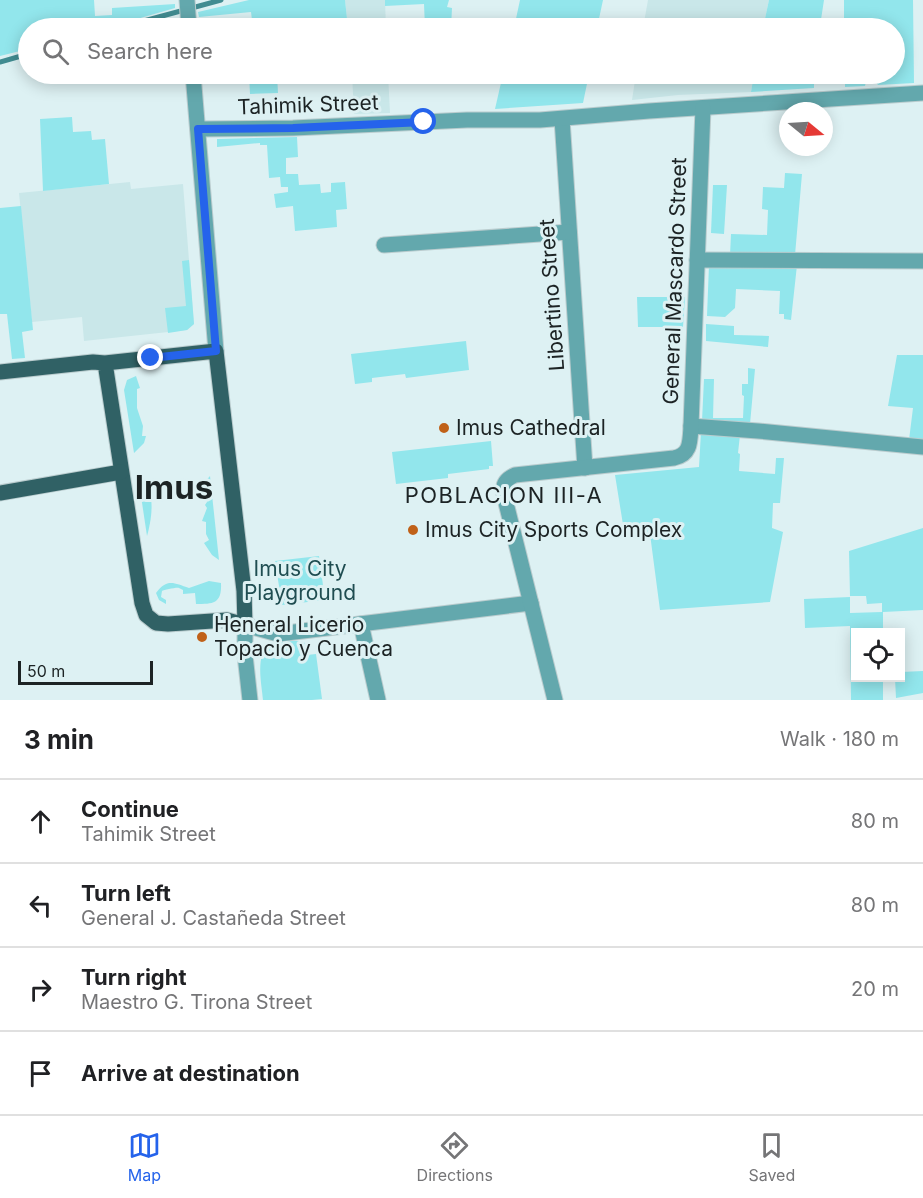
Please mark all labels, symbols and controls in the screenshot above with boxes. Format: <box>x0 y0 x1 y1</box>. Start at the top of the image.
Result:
search box <box>18 18 905 84</box>
icon: search <box>39 35 72 68</box>
text: Search here <box>87 38 213 64</box>
street label: Tahimik Street <box>237 90 379 119</box>
north arrow <box>779 102 833 156</box>
route start <box>410 108 436 134</box>
street label: General Mascardo Street <box>658 157 691 405</box>
street label: Libertino Street <box>534 218 569 372</box>
route end <box>137 344 163 370</box>
place label: Imus Cathedral <box>456 415 606 440</box>
marker: Imus Cathedral <box>437 421 451 435</box>
district label: Imus <box>135 467 213 507</box>
district label: POBLACION III-A <box>405 482 603 508</box>
place label: Imus City Sports Complex <box>425 517 682 542</box>
marker: Imus City Sports Complex <box>406 523 420 537</box>
park label: Imus City Playground <box>244 556 356 605</box>
place label: Heneral Licerio Topacio y Cuenca <box>214 612 393 661</box>
map controls <box>851 628 905 682</box>
button: locate <box>851 628 905 682</box>
marker: Heneral Licerio Topacio y Cuenca <box>195 630 209 644</box>
scale bar <box>18 658 153 686</box>
text: 50 m <box>27 661 65 681</box>
text: 3 min <box>24 724 94 755</box>
text: Walk · 180 m <box>780 727 899 751</box>
text: Continue <box>81 796 179 822</box>
icon: ahead <box>24 805 57 838</box>
text: 80 m <box>851 809 899 833</box>
text: Tahimik Street <box>81 822 216 846</box>
text: Turn left <box>81 880 171 906</box>
icon: left <box>24 889 57 922</box>
text: 80 m <box>851 893 899 917</box>
text: General J. Castañeda Street <box>81 906 346 930</box>
text: Turn right <box>81 964 187 990</box>
icon: right <box>24 973 57 1006</box>
text: 20 m <box>851 977 899 1001</box>
text: Maestro G. Tirona Street <box>81 990 312 1014</box>
icon: arrive <box>24 1057 57 1090</box>
text: Arrive at destination <box>81 1060 300 1086</box>
tab: Map <box>128 1129 161 1185</box>
tab: Directions <box>417 1129 493 1185</box>
tab: Saved <box>748 1129 795 1185</box>

